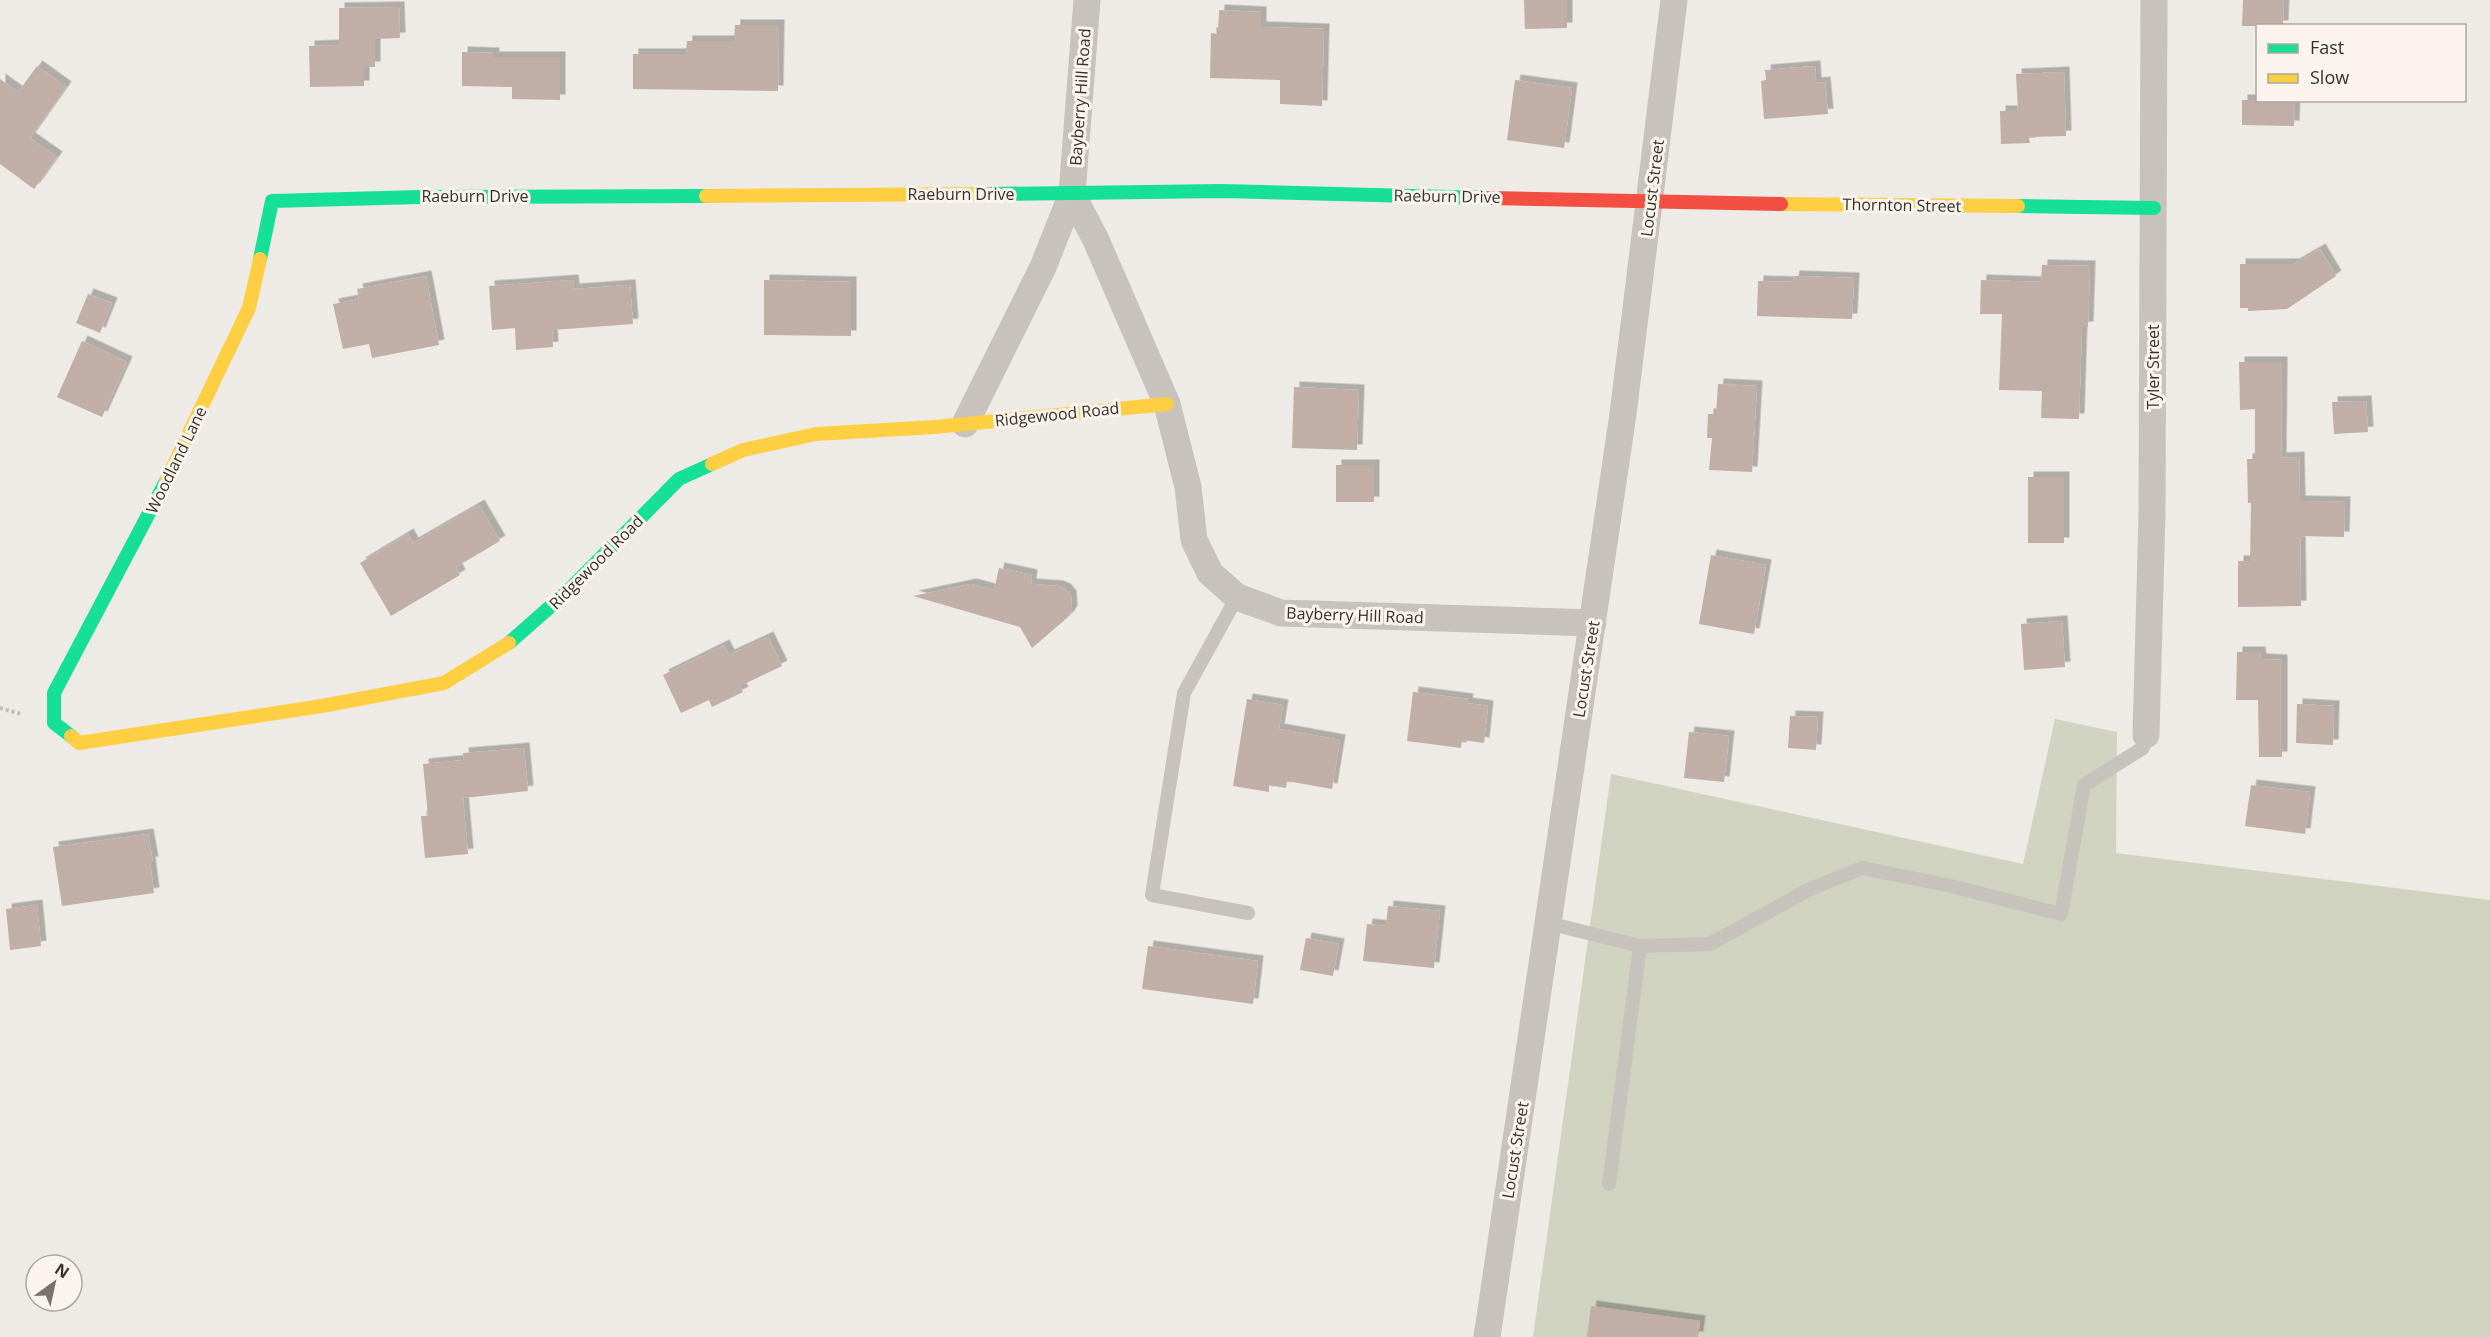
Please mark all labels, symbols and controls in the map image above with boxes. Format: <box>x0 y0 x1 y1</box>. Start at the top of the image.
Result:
legend <box>2256 24 2466 102</box>
street label: Bayberry Hill Road <box>1064 28 1096 166</box>
text: Fast <box>2310 35 2344 59</box>
text: Slow <box>2310 65 2349 89</box>
street label: Locust Street <box>1635 138 1669 238</box>
street label: Raeburn Drive <box>907 183 1015 205</box>
street label: Raeburn Drive <box>1393 184 1501 208</box>
street label: Raeburn Drive <box>421 185 529 207</box>
street label: Thornton Street <box>1843 193 1962 217</box>
street label: Tyler Street <box>2142 324 2164 410</box>
street label: Ridgewood Road <box>994 397 1120 431</box>
street label: Woodland Lane <box>141 403 211 517</box>
street label: Ridgewood Road <box>544 510 648 614</box>
street label: Bayberry Hill Road <box>1286 602 1424 628</box>
street label: Locust Street <box>1567 619 1605 719</box>
street label: Locust Street <box>1496 1100 1534 1200</box>
north arrow <box>24 1253 84 1313</box>
text: N <box>51 1258 74 1283</box>

